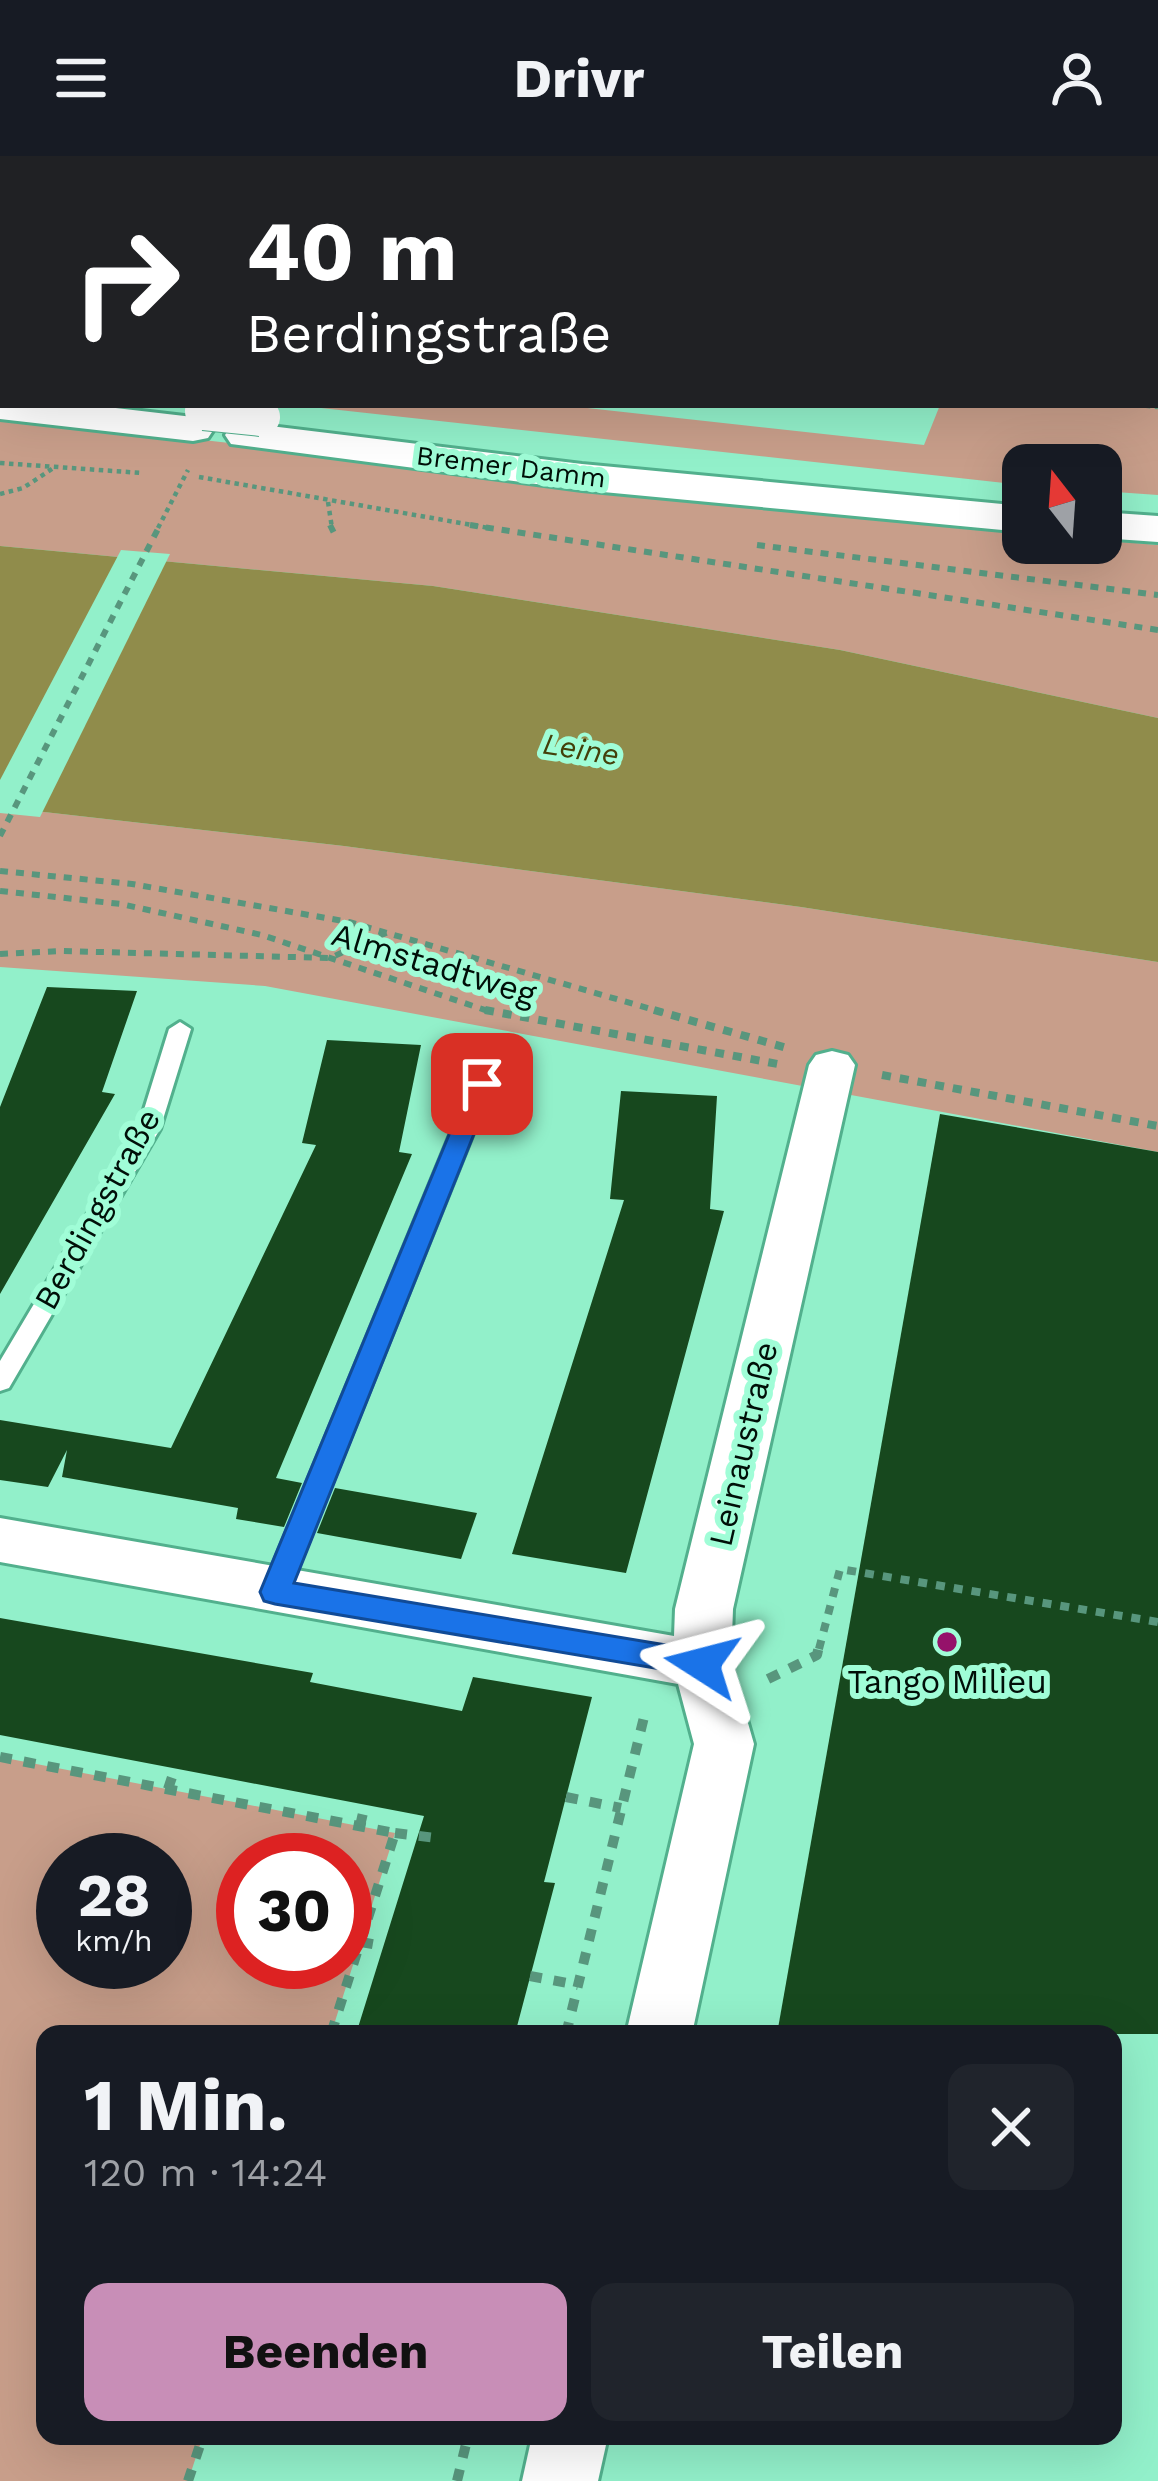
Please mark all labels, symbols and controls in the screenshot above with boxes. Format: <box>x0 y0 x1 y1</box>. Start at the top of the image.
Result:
icon: menu <box>48 45 114 111</box>
icon: person <box>1044 45 1110 111</box>
text: Drivr <box>513 47 645 110</box>
text: 40 m <box>246 202 457 300</box>
icon: right <box>48 204 204 360</box>
text: Berdingstraße <box>246 302 611 365</box>
street label: Bremer Damm <box>414 439 608 495</box>
north arrow <box>1002 444 1122 564</box>
map controls <box>1002 444 1122 564</box>
water label: Leine <box>540 726 622 772</box>
street label: Almstadtweg <box>327 914 541 1014</box>
pin <box>431 1033 533 1135</box>
icon: arrive <box>449 1051 515 1117</box>
street label: Berdingstraße <box>26 1102 168 1316</box>
street label: Leinaustraße <box>701 1338 785 1550</box>
position arrow <box>639 1601 765 1727</box>
marker: Tango Milieu <box>934 1629 960 1655</box>
place label: Tango Milieu <box>847 1662 1047 1701</box>
speed limit sign: 30 <box>216 1833 372 1989</box>
text: 28 <box>77 1860 151 1931</box>
text: km/h <box>75 1923 153 1958</box>
text: 1 Min. <box>84 2063 288 2147</box>
button: close <box>948 2064 1074 2190</box>
text: 120 m · 14:24 <box>84 2150 327 2195</box>
button: Beenden <box>84 2283 567 2421</box>
button: Teilen <box>591 2283 1074 2421</box>

